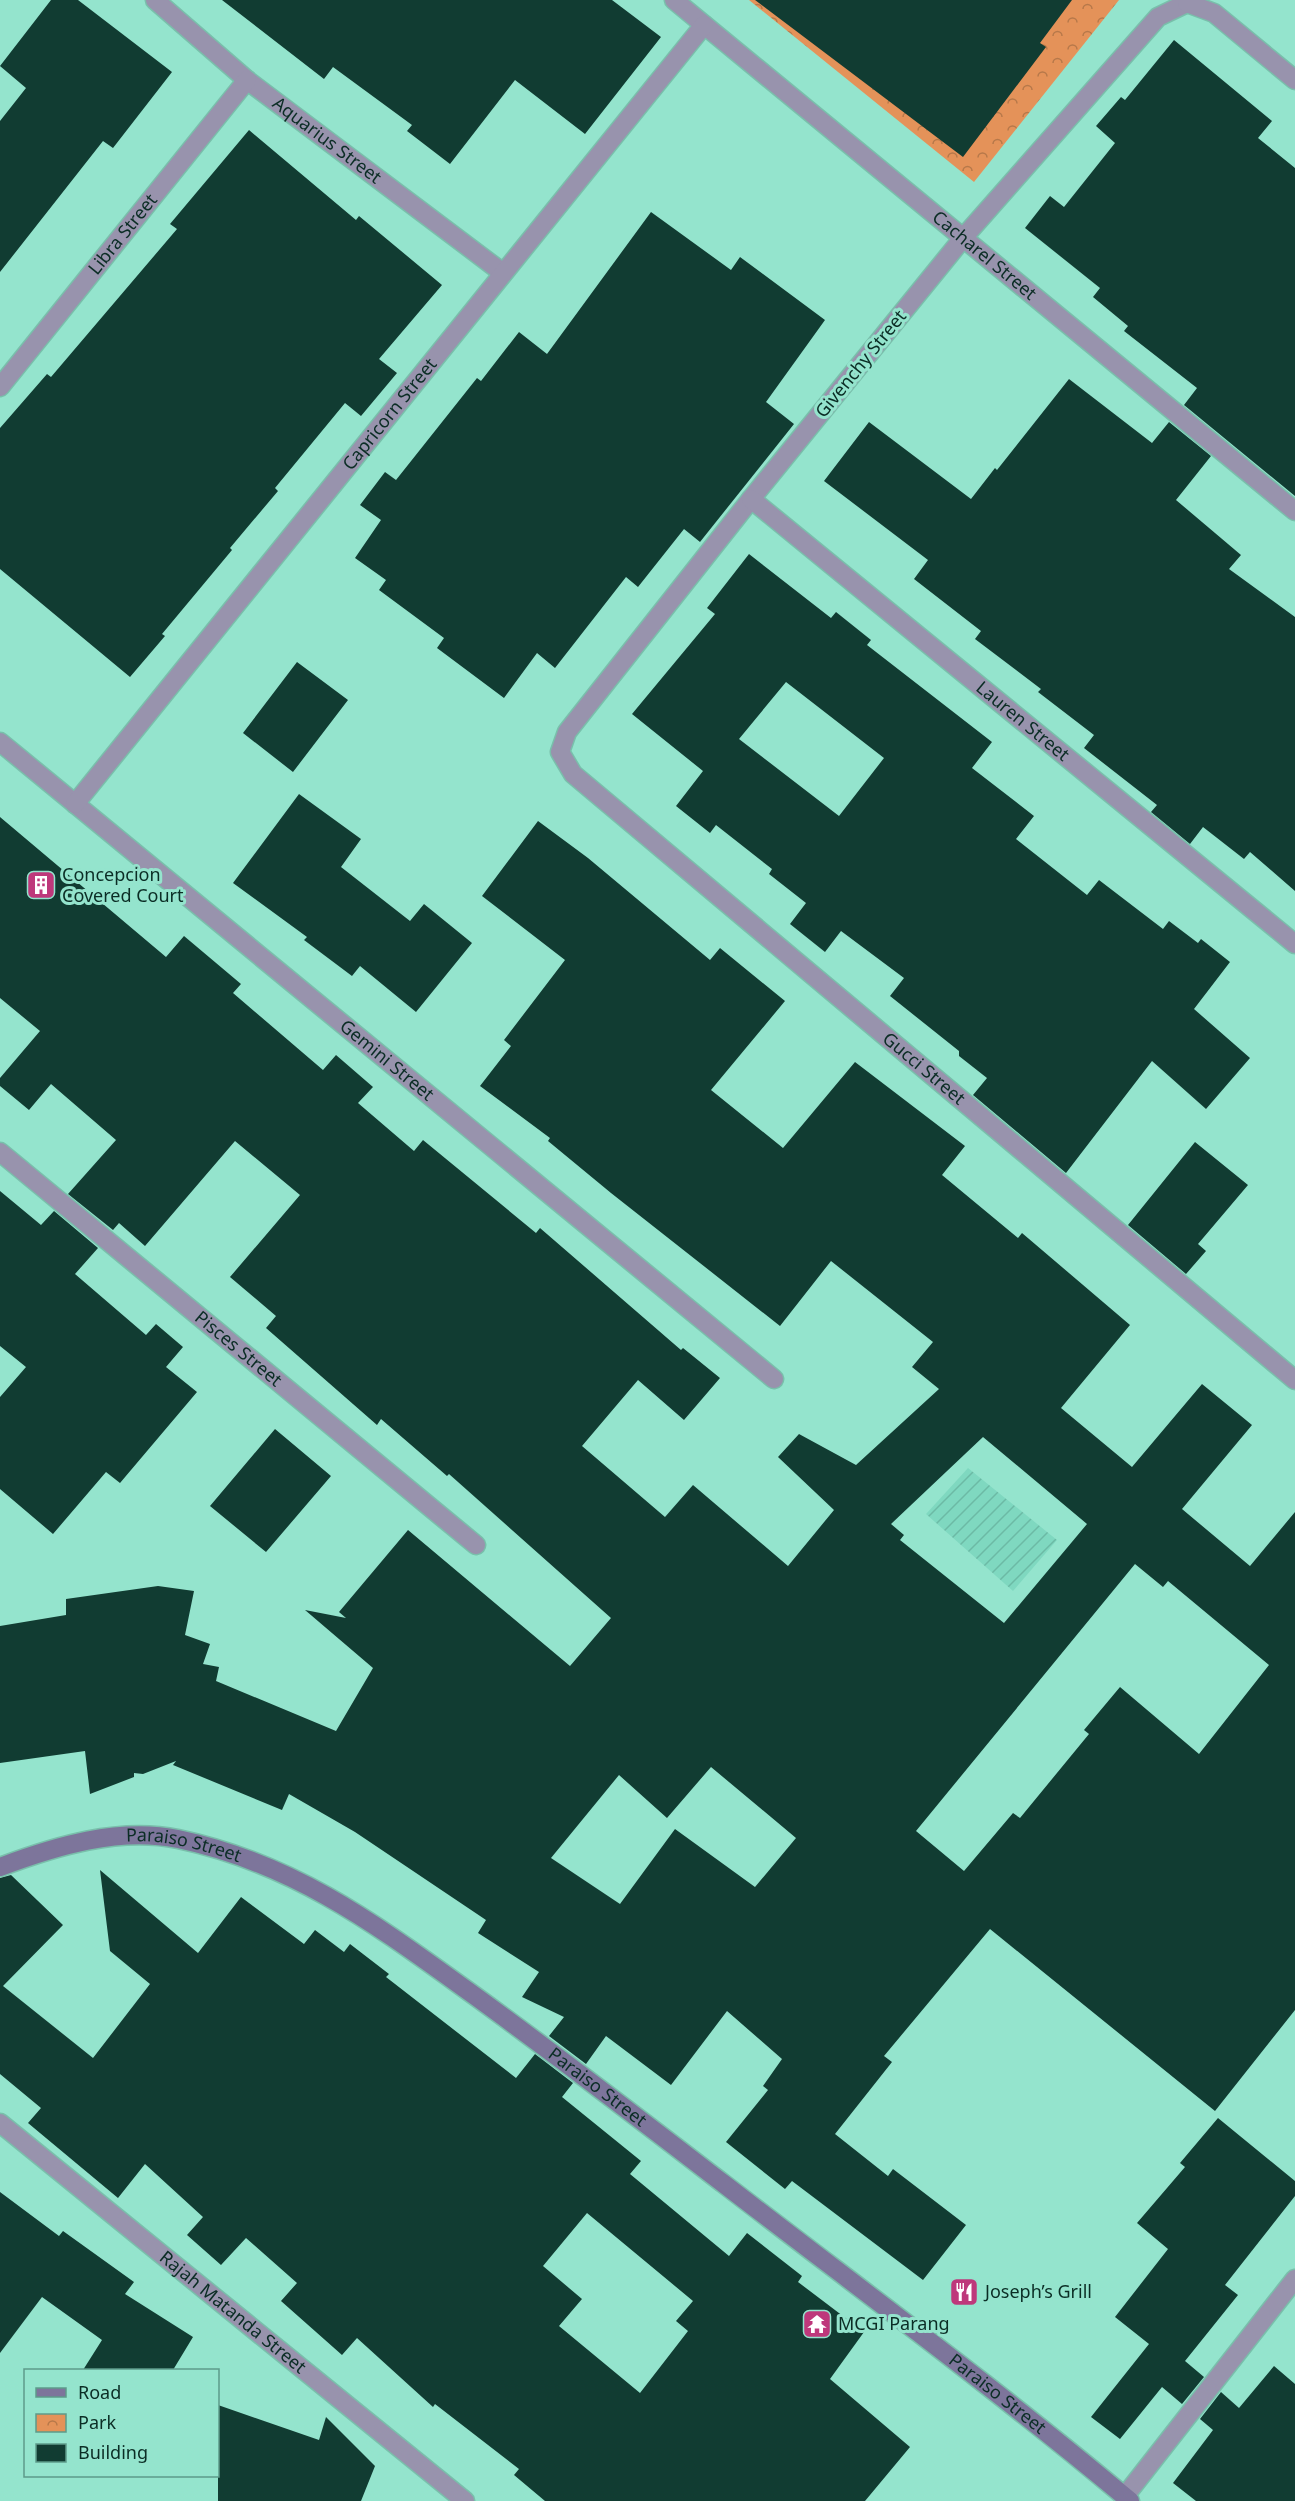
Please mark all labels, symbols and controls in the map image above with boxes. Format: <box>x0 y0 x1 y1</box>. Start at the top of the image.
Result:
street label: Aquarius Street <box>268 91 387 189</box>
street label: Libra Street <box>82 188 162 279</box>
street label: Cacharel Street <box>928 205 1043 305</box>
street label: Givenchy Street <box>809 304 911 422</box>
street label: Capricorn Street <box>336 352 442 475</box>
street label: Lauren Street <box>972 675 1075 766</box>
place label: Concepcion Covered Court <box>62 862 184 907</box>
building icon: Concepcion Covered Court <box>25 869 57 901</box>
street label: Gemini Street <box>335 1014 440 1106</box>
street label: Gucci Street <box>878 1026 971 1110</box>
street label: Pisces Street <box>190 1305 288 1391</box>
street label: Paraiso Street <box>126 1822 245 1867</box>
street label: Paraiso Street <box>544 2041 653 2132</box>
street label: Rajah Matanda Street <box>155 2245 312 2379</box>
restaurant icon: Joseph’s Grill <box>948 2276 980 2308</box>
place label: Joseph’s Grill <box>983 2279 1092 2303</box>
temple icon: MCGI Parang <box>801 2308 833 2340</box>
place label: MCGI Parang <box>838 2311 950 2335</box>
street label: Paraiso Street <box>944 2348 1052 2439</box>
legend <box>24 2369 219 2477</box>
text: Road <box>78 2380 121 2404</box>
text: Park <box>78 2410 116 2434</box>
text: Building <box>78 2440 148 2464</box>

